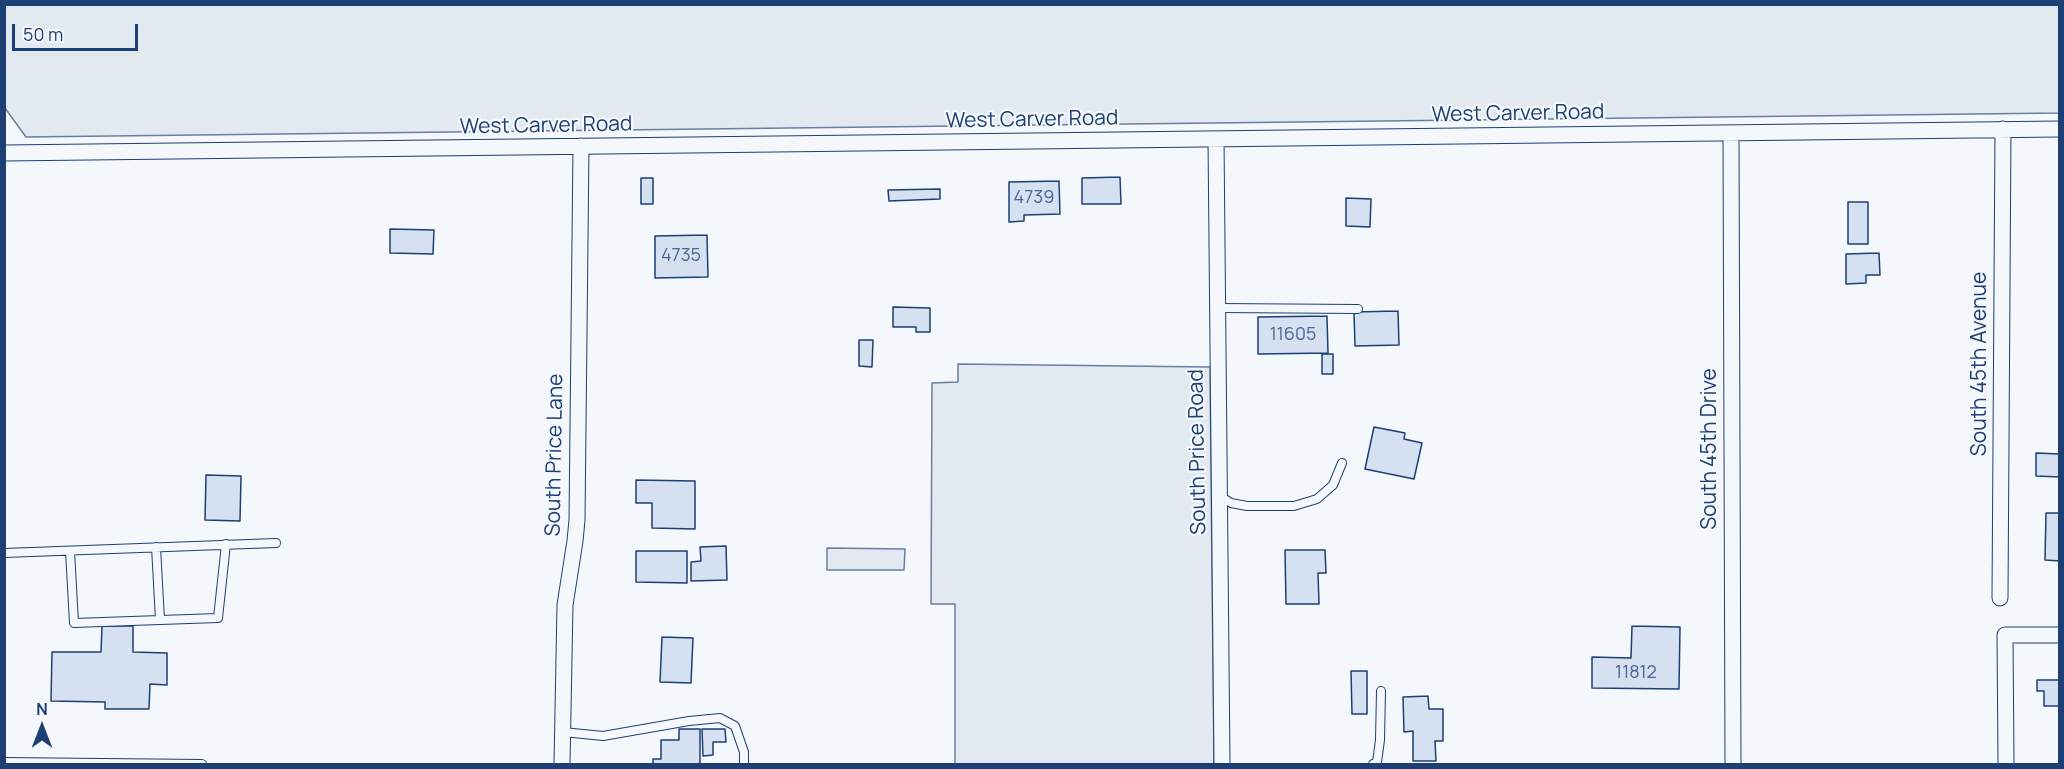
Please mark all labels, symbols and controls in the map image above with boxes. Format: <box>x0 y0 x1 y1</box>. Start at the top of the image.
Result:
scale bar <box>15 12 141 50</box>
text: 50 m <box>23 22 63 46</box>
street label: West Carver Road <box>1431 100 1605 128</box>
street label: West Carver Road <box>945 106 1119 134</box>
street label: West Carver Road <box>459 112 633 140</box>
house number: 4739 <box>1014 187 1054 209</box>
house number: 4735 <box>661 245 701 267</box>
street label: South 45th Avenue <box>1967 272 1993 456</box>
house number: 11605 <box>1270 324 1316 346</box>
street label: South 45th Drive <box>1697 368 1723 530</box>
street label: South Price Road <box>1184 369 1212 535</box>
street label: South Price Lane <box>541 373 569 537</box>
house number: 11812 <box>1615 662 1657 684</box>
north arrow <box>12 697 72 757</box>
text: N <box>36 698 48 720</box>

